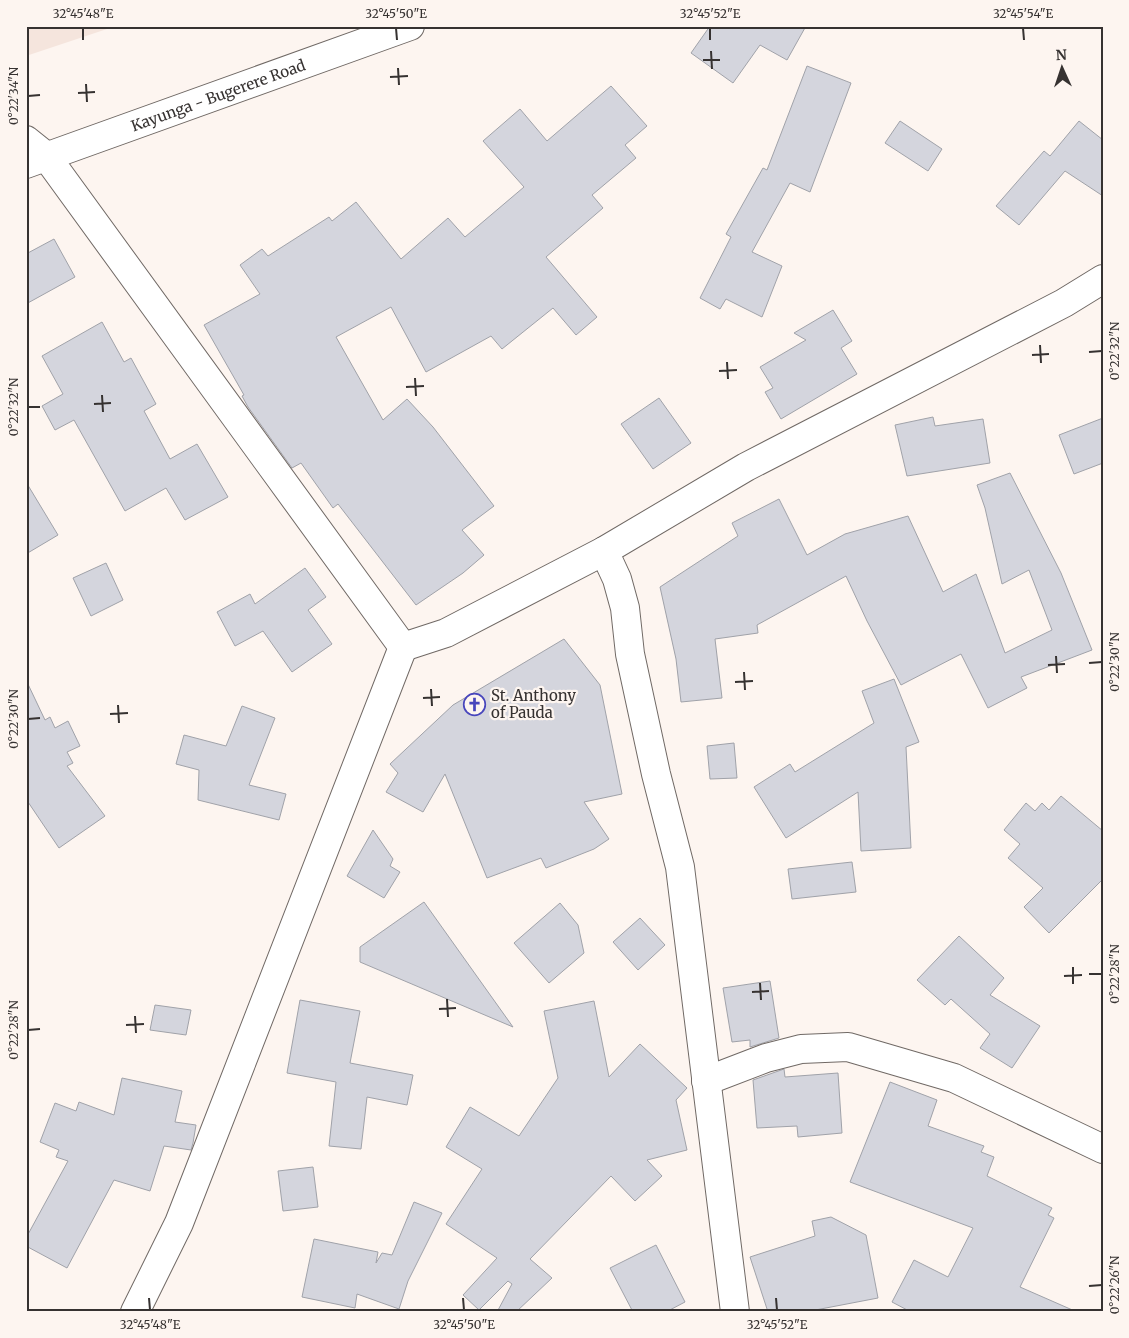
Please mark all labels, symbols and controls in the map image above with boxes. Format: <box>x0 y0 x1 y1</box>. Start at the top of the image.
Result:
text: 32°45'48"E <box>53 6 114 21</box>
text: 32°45'50"E <box>365 6 427 21</box>
text: 32°45'52"E <box>680 6 741 21</box>
text: 32°45'54"E <box>993 6 1053 21</box>
north arrow <box>1036 42 1086 92</box>
text: N <box>1055 46 1067 64</box>
street label: Kayunga - Bugerere Road <box>128 55 308 135</box>
text: 0°22'34"N <box>6 66 21 125</box>
text: 0°22'32"N <box>1107 321 1122 380</box>
text: 0°22'32"N <box>6 377 21 436</box>
text: 0°22'30"N <box>1107 631 1122 692</box>
place label: St. Anthony of Pauda <box>491 686 576 722</box>
text: 0°22'30"N <box>6 688 21 749</box>
church icon: St. Anthony of Pauda <box>463 692 487 716</box>
text: 0°22'28"N <box>1107 944 1122 1004</box>
text: 0°22'28"N <box>6 1000 21 1060</box>
text: 0°22'26"N <box>1107 1255 1122 1314</box>
text: 32°45'48"E <box>120 1317 181 1332</box>
text: 32°45'50"E <box>433 1317 495 1332</box>
text: 32°45'52"E <box>747 1317 808 1332</box>

